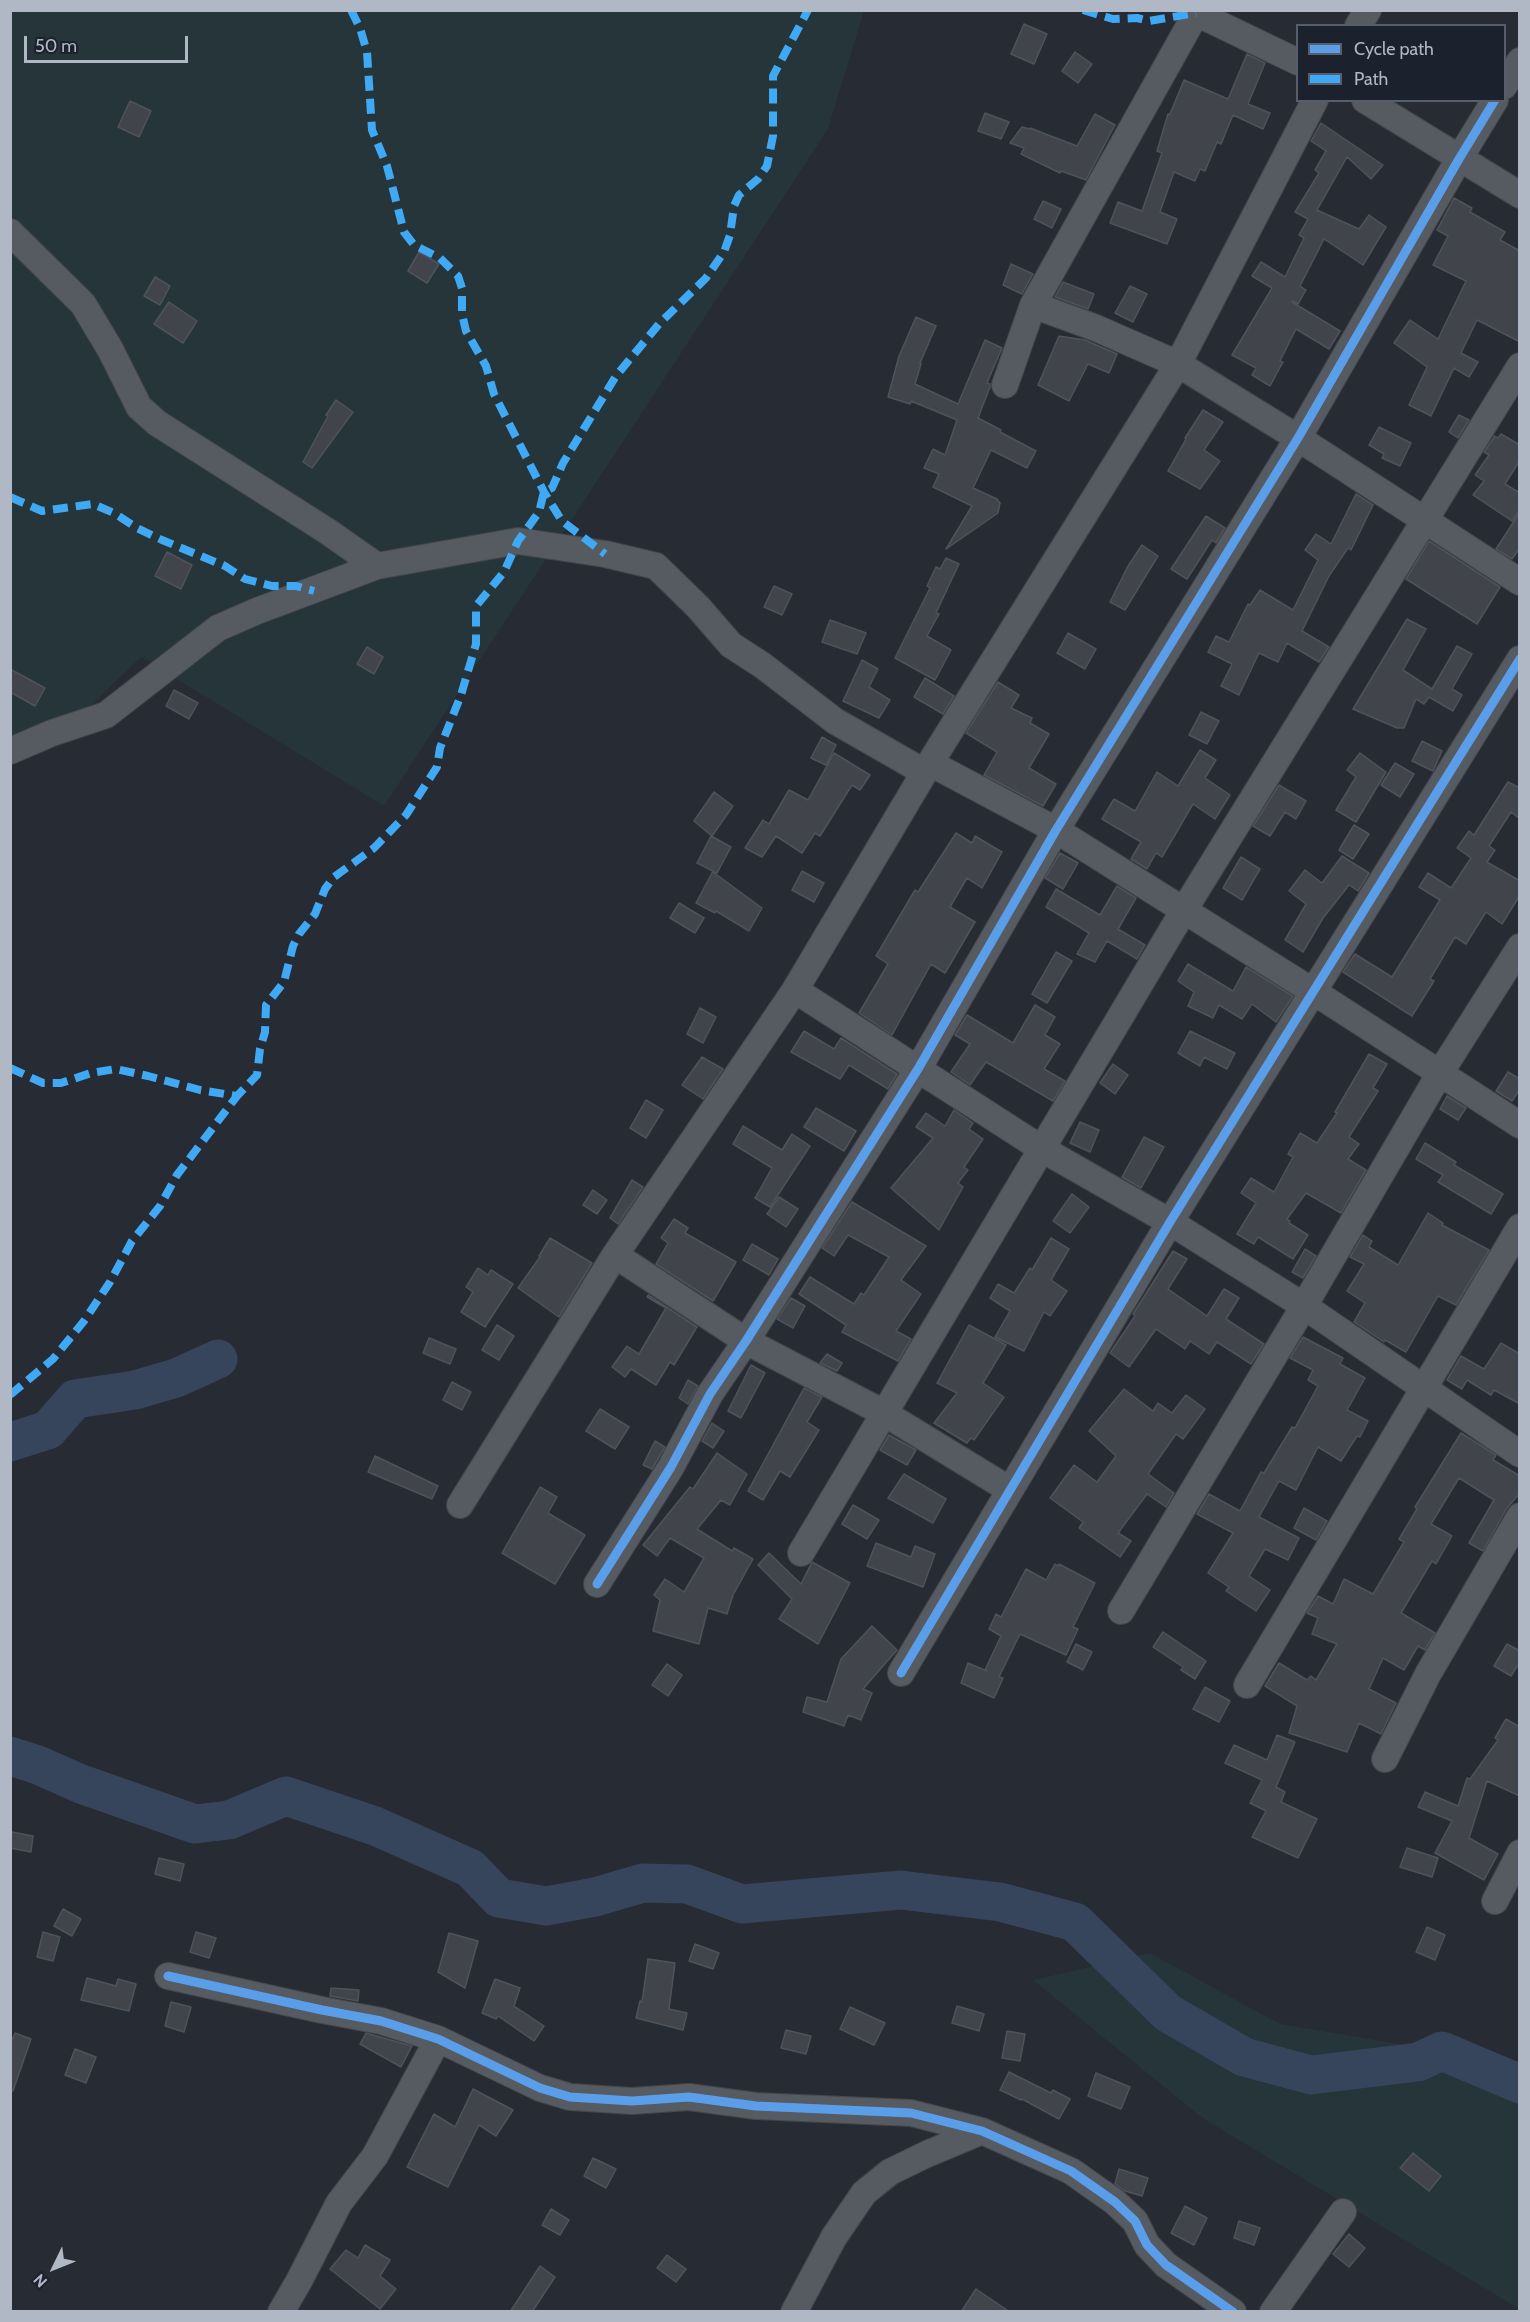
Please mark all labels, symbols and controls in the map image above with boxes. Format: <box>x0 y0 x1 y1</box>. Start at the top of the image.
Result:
scale bar <box>27 24 190 62</box>
legend <box>1296 24 1506 102</box>
text: 50 m <box>35 35 77 57</box>
text: Cycle path <box>1354 38 1434 60</box>
text: Path <box>1354 68 1388 90</box>
north arrow <box>24 2238 84 2298</box>
text: N <box>30 2270 51 2291</box>

